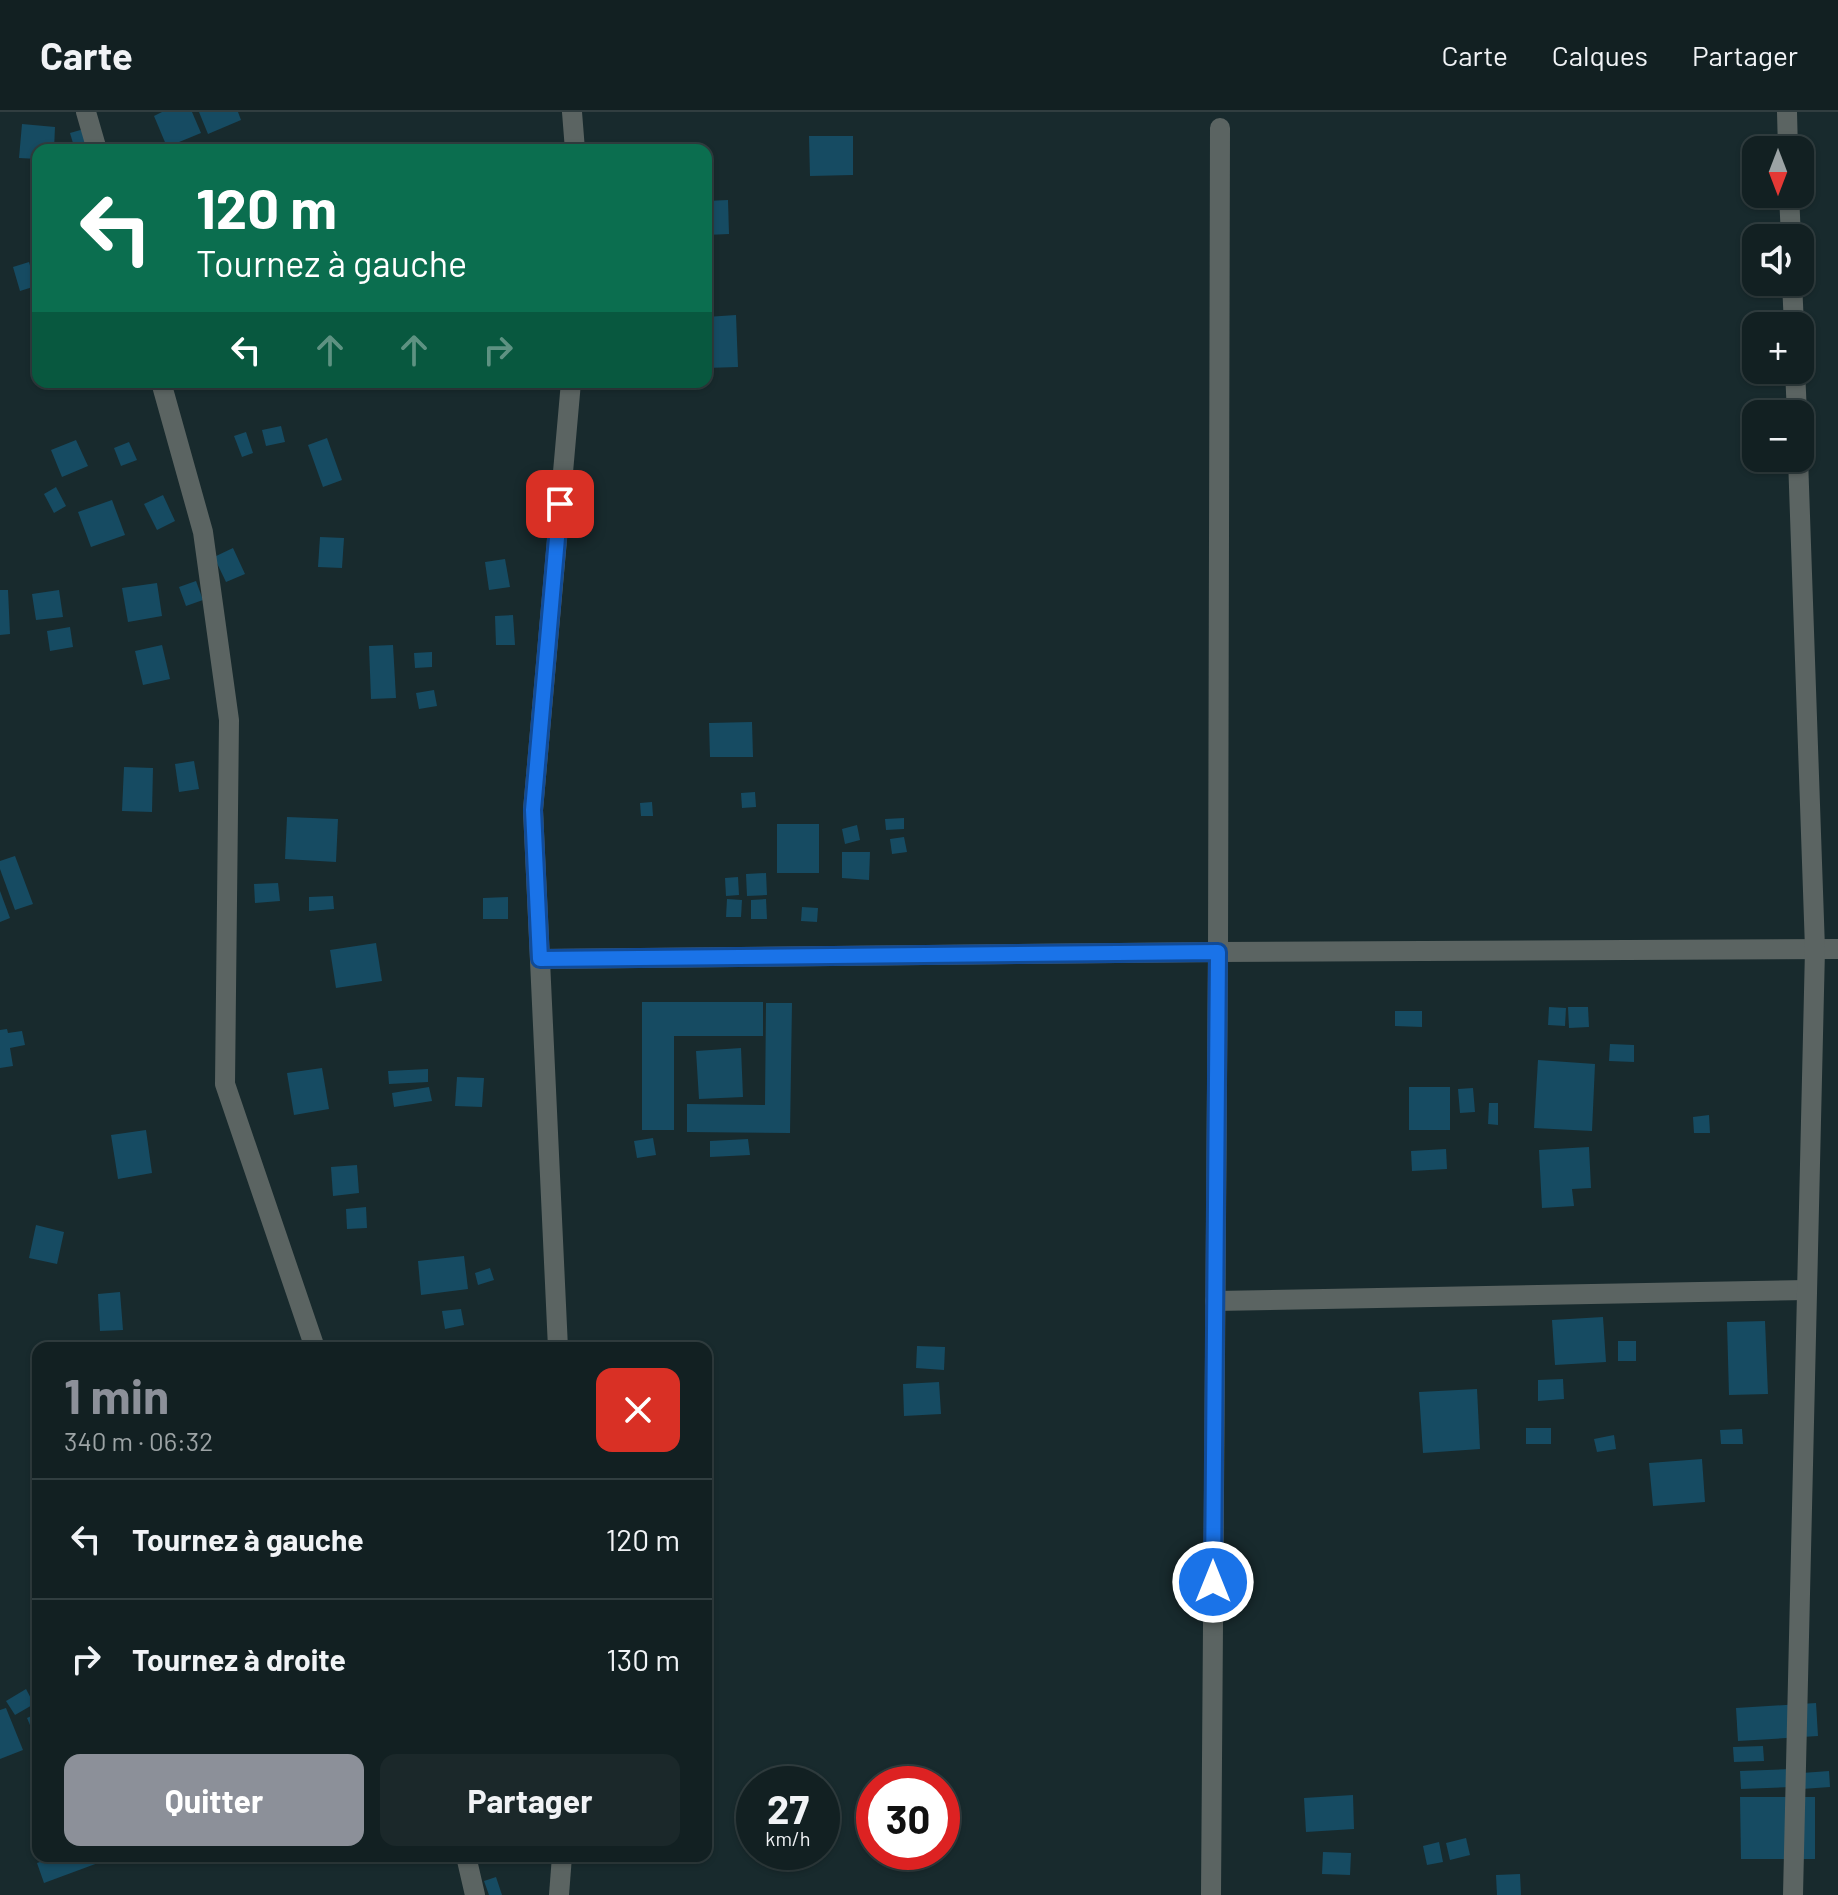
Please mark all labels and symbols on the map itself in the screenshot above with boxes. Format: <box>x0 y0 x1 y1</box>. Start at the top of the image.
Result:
north arrow <box>1742 136 1814 208</box>
pin <box>526 470 594 538</box>
position arrow <box>1171 1540 1255 1624</box>
speed limit sign: 30 <box>856 1766 960 1870</box>

